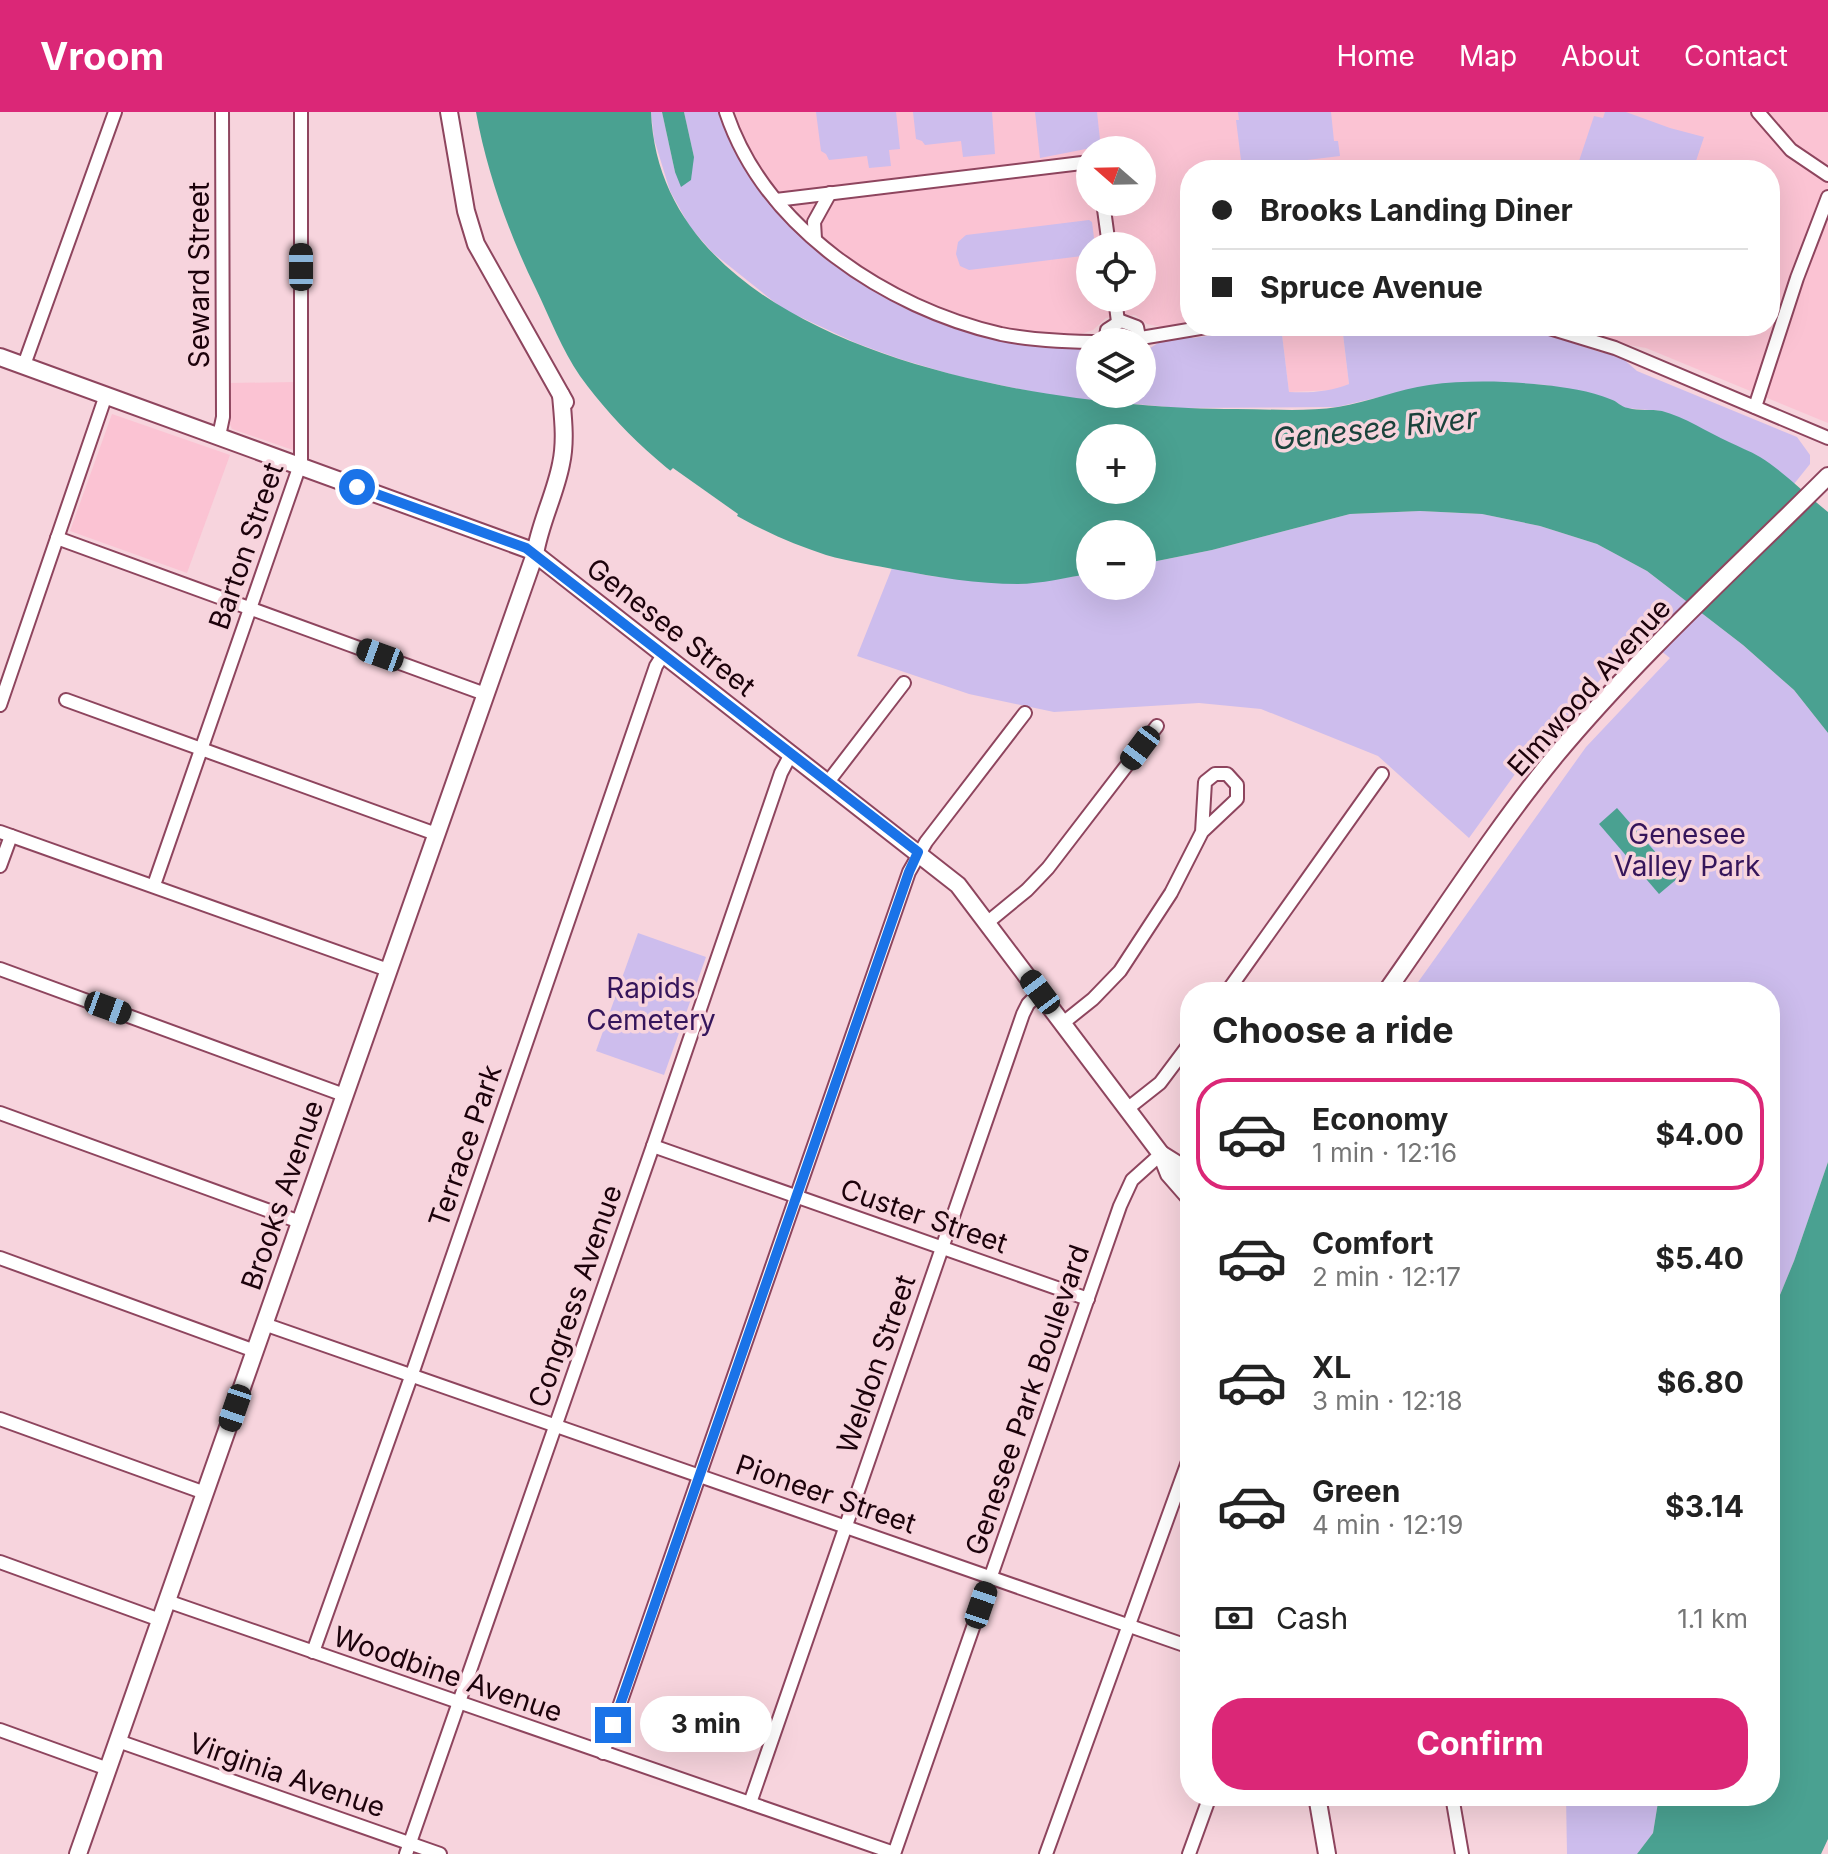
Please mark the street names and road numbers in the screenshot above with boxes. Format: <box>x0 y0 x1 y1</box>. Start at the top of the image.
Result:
street label: Seward Street <box>182 182 216 368</box>
street label: Barton Street <box>202 458 290 634</box>
street label: Genesee Street <box>580 551 762 703</box>
street label: Elmwood Avenue <box>1500 591 1678 783</box>
street label: Terrace Park <box>421 1060 509 1232</box>
street label: Brooks Avenue <box>234 1096 330 1294</box>
street label: Custer Street <box>836 1172 1012 1260</box>
street label: Congress Avenue <box>521 1180 629 1412</box>
street label: Genesee Park Boulevard <box>958 1240 1096 1560</box>
street label: Weldon Street <box>830 1270 922 1458</box>
street label: Pioneer Street <box>732 1447 920 1541</box>
street label: Woodbine Avenue <box>329 1619 567 1729</box>
street label: Virginia Avenue <box>184 1725 390 1825</box>

